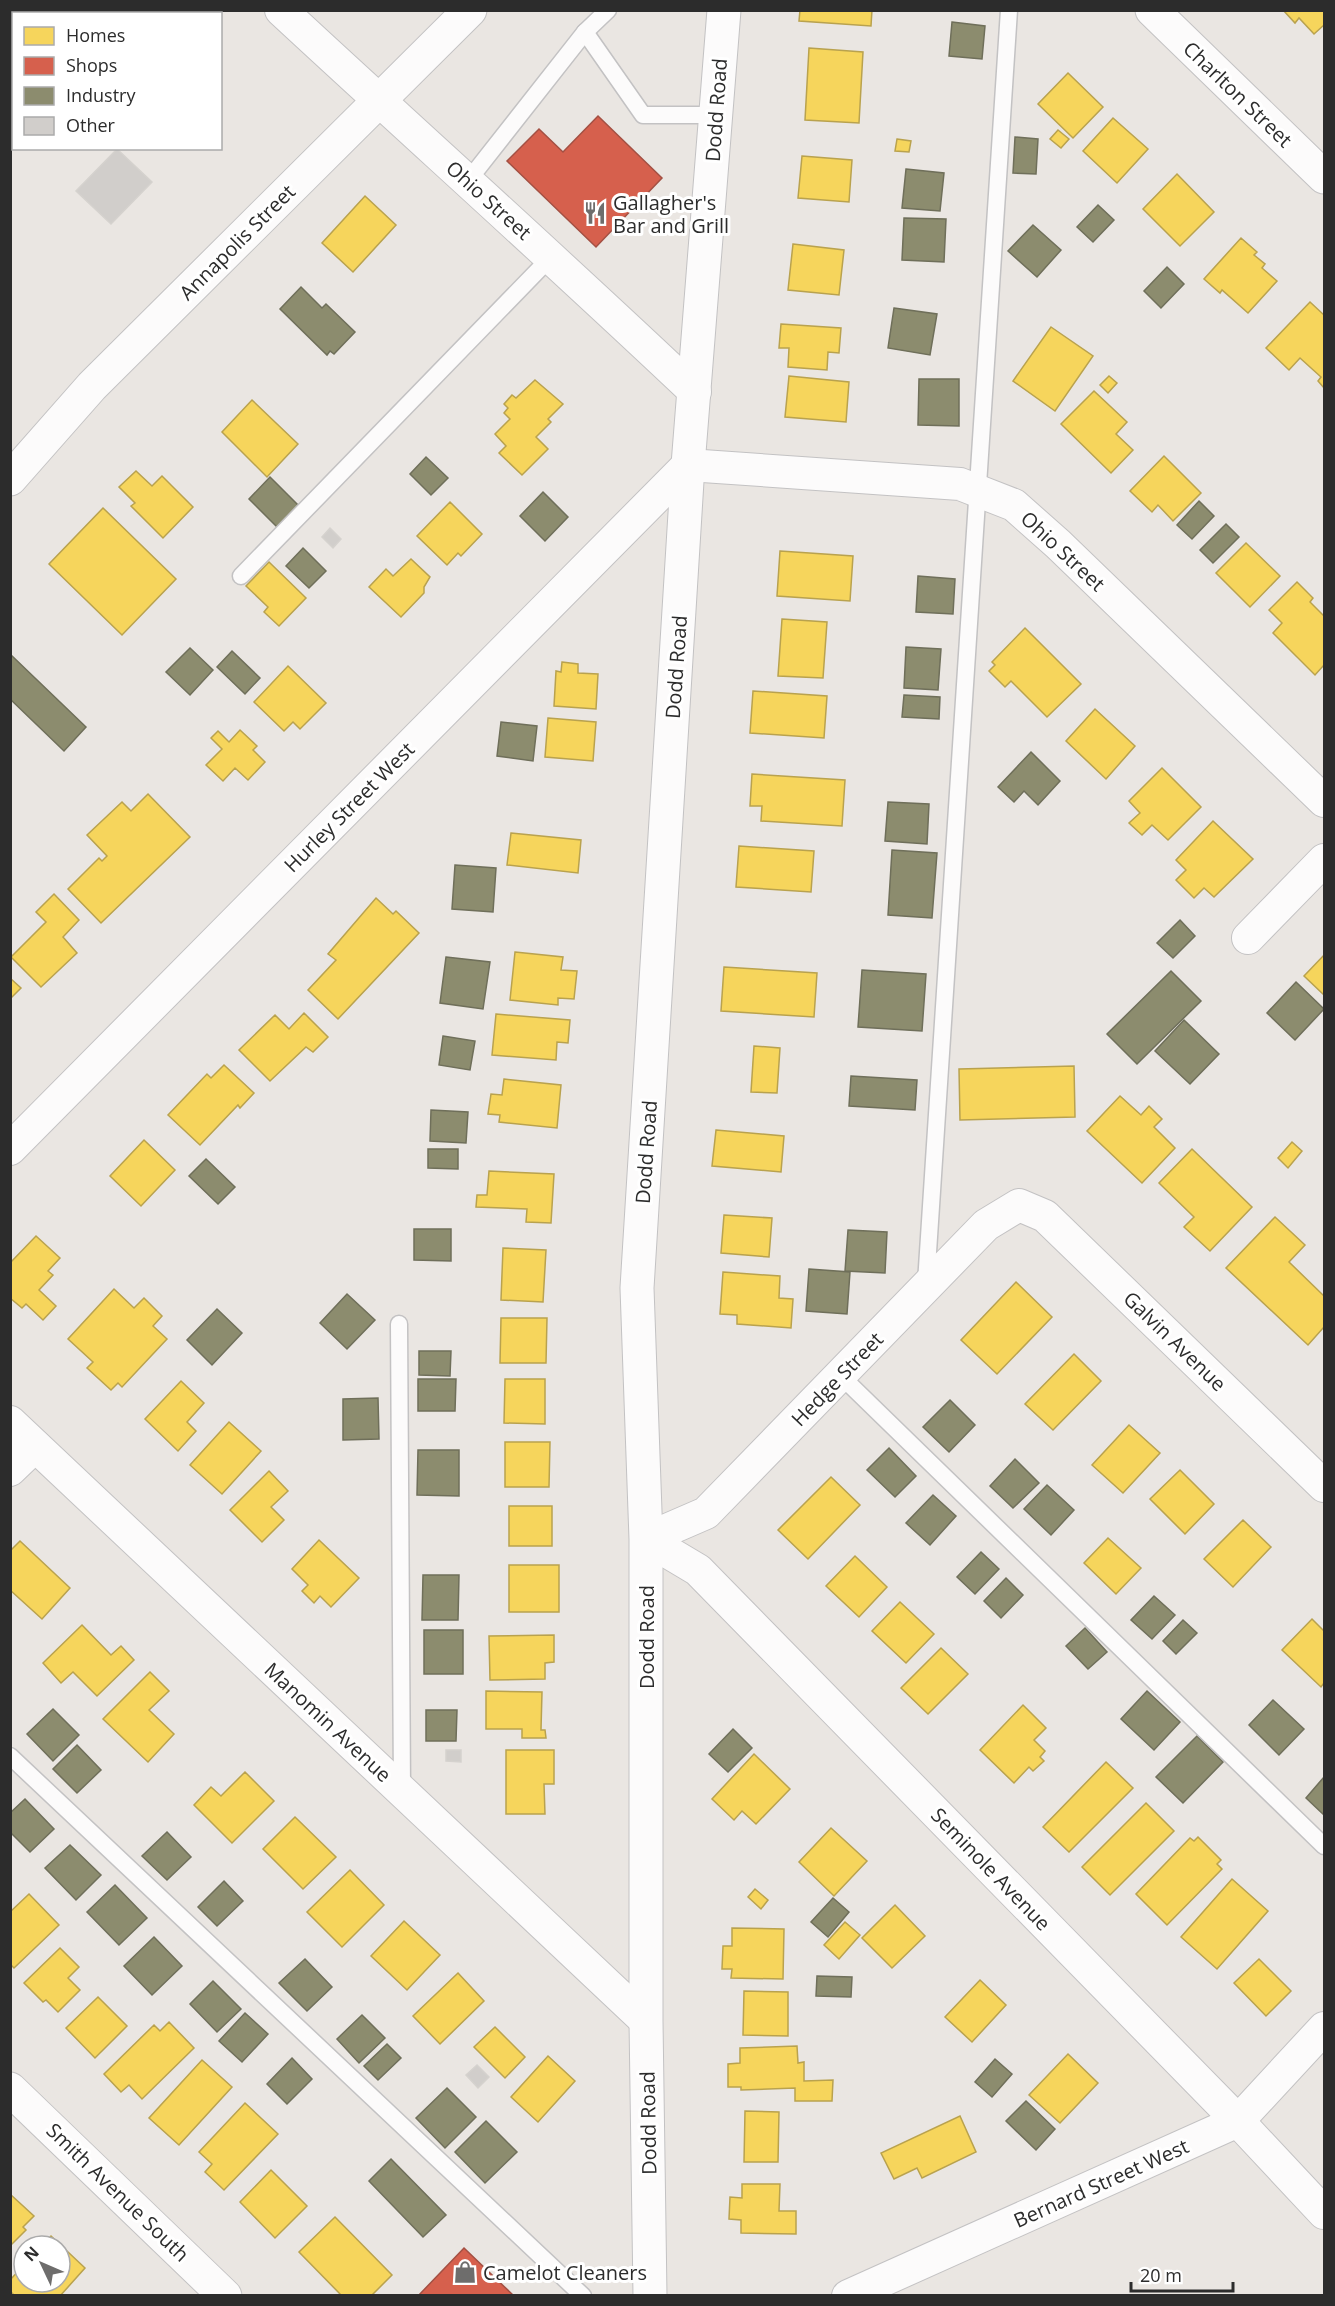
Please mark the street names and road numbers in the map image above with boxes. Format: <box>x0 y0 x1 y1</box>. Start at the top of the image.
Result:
street label: Charlton Street <box>1178 35 1298 153</box>
street label: Dodd Road <box>699 57 733 163</box>
street label: Ohio Street <box>441 155 537 245</box>
street label: Annapolis Street <box>173 178 301 306</box>
street label: Ohio Street <box>1015 505 1111 597</box>
street label: Dodd Road <box>659 614 693 720</box>
street label: Hurley Street West <box>278 736 420 878</box>
street label: Dodd Road <box>629 1099 663 1205</box>
street label: Galvin Avenue <box>1118 1285 1232 1397</box>
street label: Hedge Street <box>785 1326 889 1432</box>
street label: Dodd Road <box>633 1585 660 1689</box>
street label: Manomin Avenue <box>259 1656 397 1788</box>
street label: Seminole Avenue <box>925 1802 1057 1936</box>
street label: Dodd Road <box>634 2071 662 2175</box>
street label: Smith Avenue South <box>41 2117 195 2267</box>
street label: Bernard Street West <box>1009 2132 1193 2234</box>

